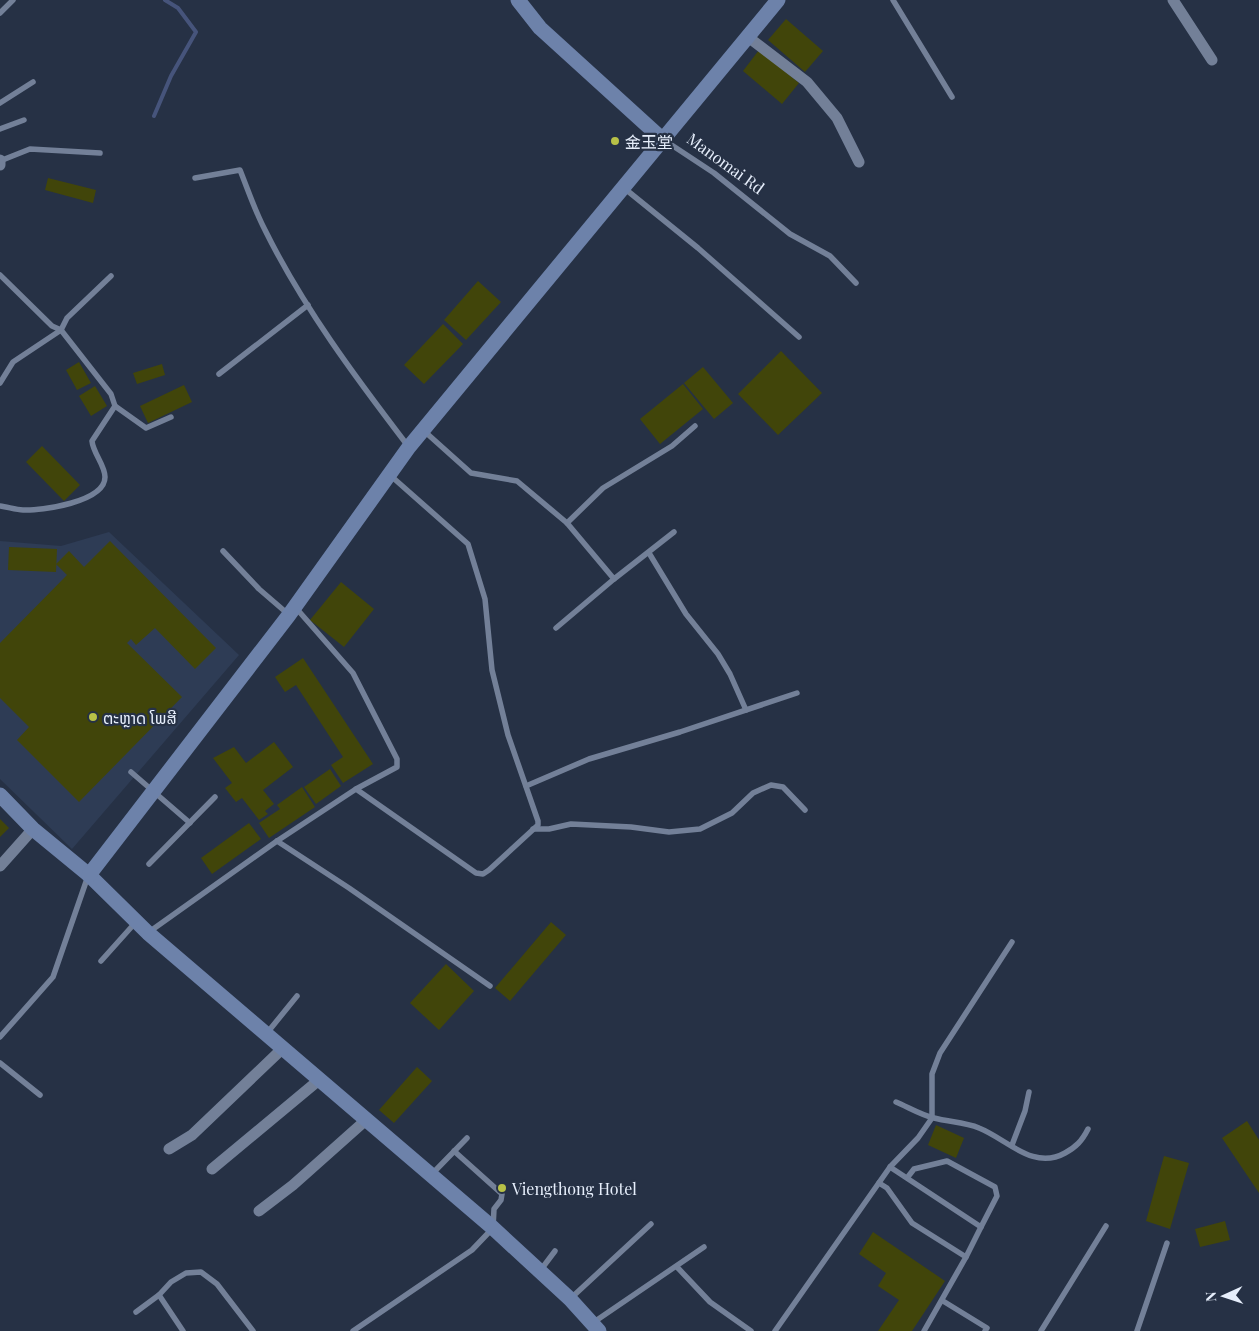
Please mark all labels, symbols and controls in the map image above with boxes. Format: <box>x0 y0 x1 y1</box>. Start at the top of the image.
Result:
street label: Manomai Rd <box>683 128 769 198</box>
place label: 金玉堂 <box>625 131 673 152</box>
marker: 金玉堂 <box>609 135 621 147</box>
place label: ຕະຫຼາດ ໂພສີ <box>103 707 177 728</box>
marker: ຕະຫຼາດ ໂພສີ <box>87 711 99 723</box>
place label: Viengthong Hotel <box>511 1178 637 1199</box>
marker: Viengthong Hotel <box>496 1182 508 1194</box>
north arrow <box>1199 1271 1249 1321</box>
text: N <box>1201 1291 1220 1302</box>

